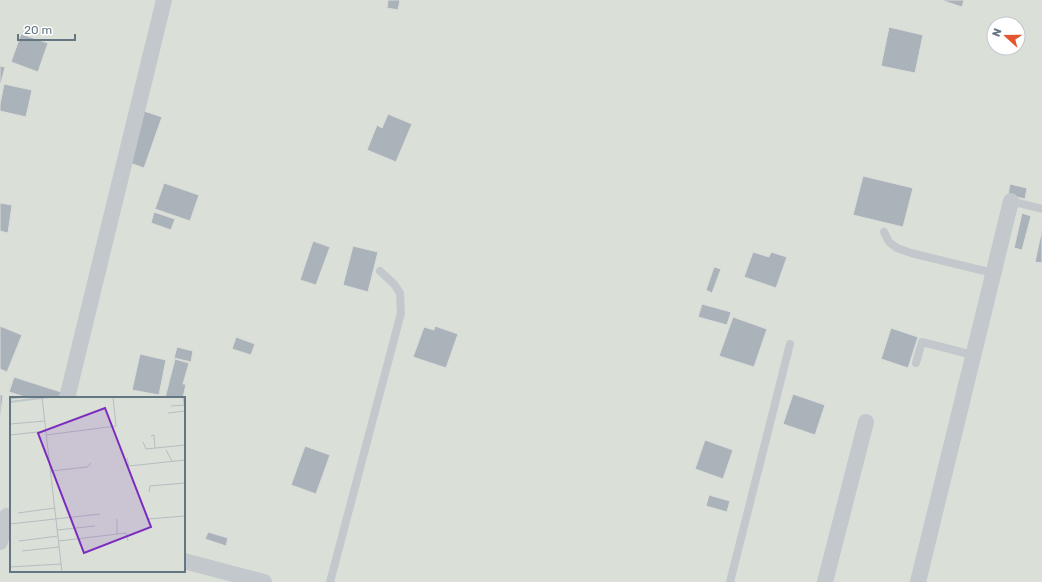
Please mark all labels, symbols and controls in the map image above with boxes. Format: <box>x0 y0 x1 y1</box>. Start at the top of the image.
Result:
scale bar <box>18 16 75 42</box>
north arrow <box>986 16 1026 56</box>
text: 20 m <box>24 23 52 37</box>
text: N <box>990 26 1005 39</box>
inset map <box>10 397 185 572</box>

